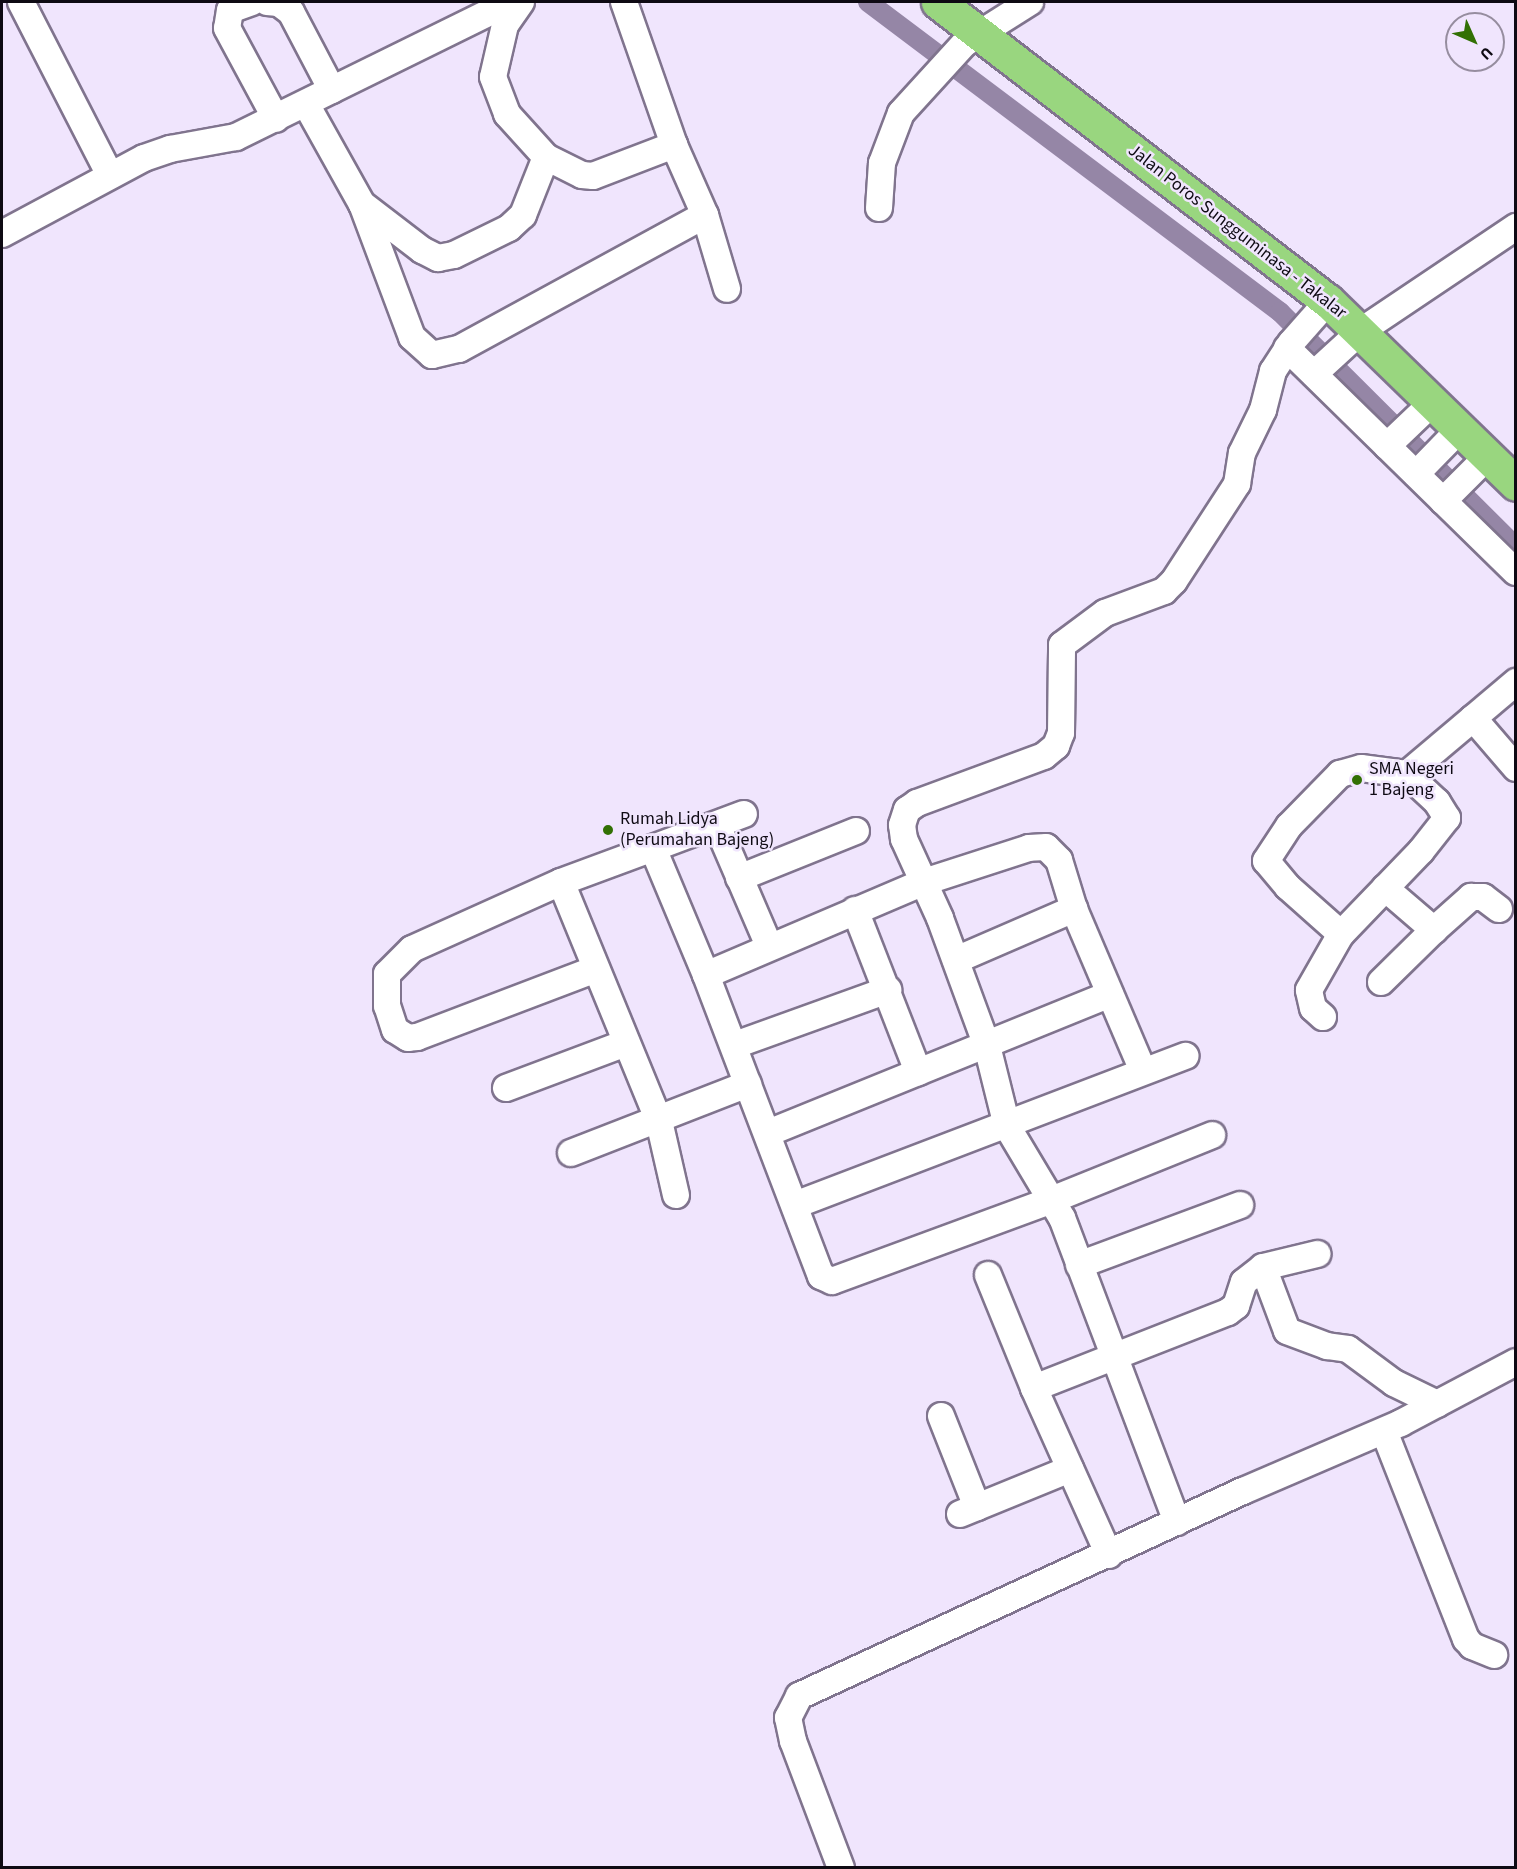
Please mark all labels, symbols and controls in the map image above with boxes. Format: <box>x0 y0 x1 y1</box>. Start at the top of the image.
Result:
north arrow <box>1445 12 1505 72</box>
text: U <box>1475 42 1498 65</box>
street label: Jalan Poros Sungguminasa - Takalar <box>1123 140 1351 324</box>
place label: SMA Negeri 1 Bajeng <box>1369 759 1454 802</box>
marker: SMA Negeri 1 Bajeng <box>1350 773 1364 787</box>
place label: Rumah Lidya (Perumahan Bajeng) <box>620 809 774 852</box>
marker: Rumah Lidya (Perumahan Bajeng) <box>601 823 615 837</box>

